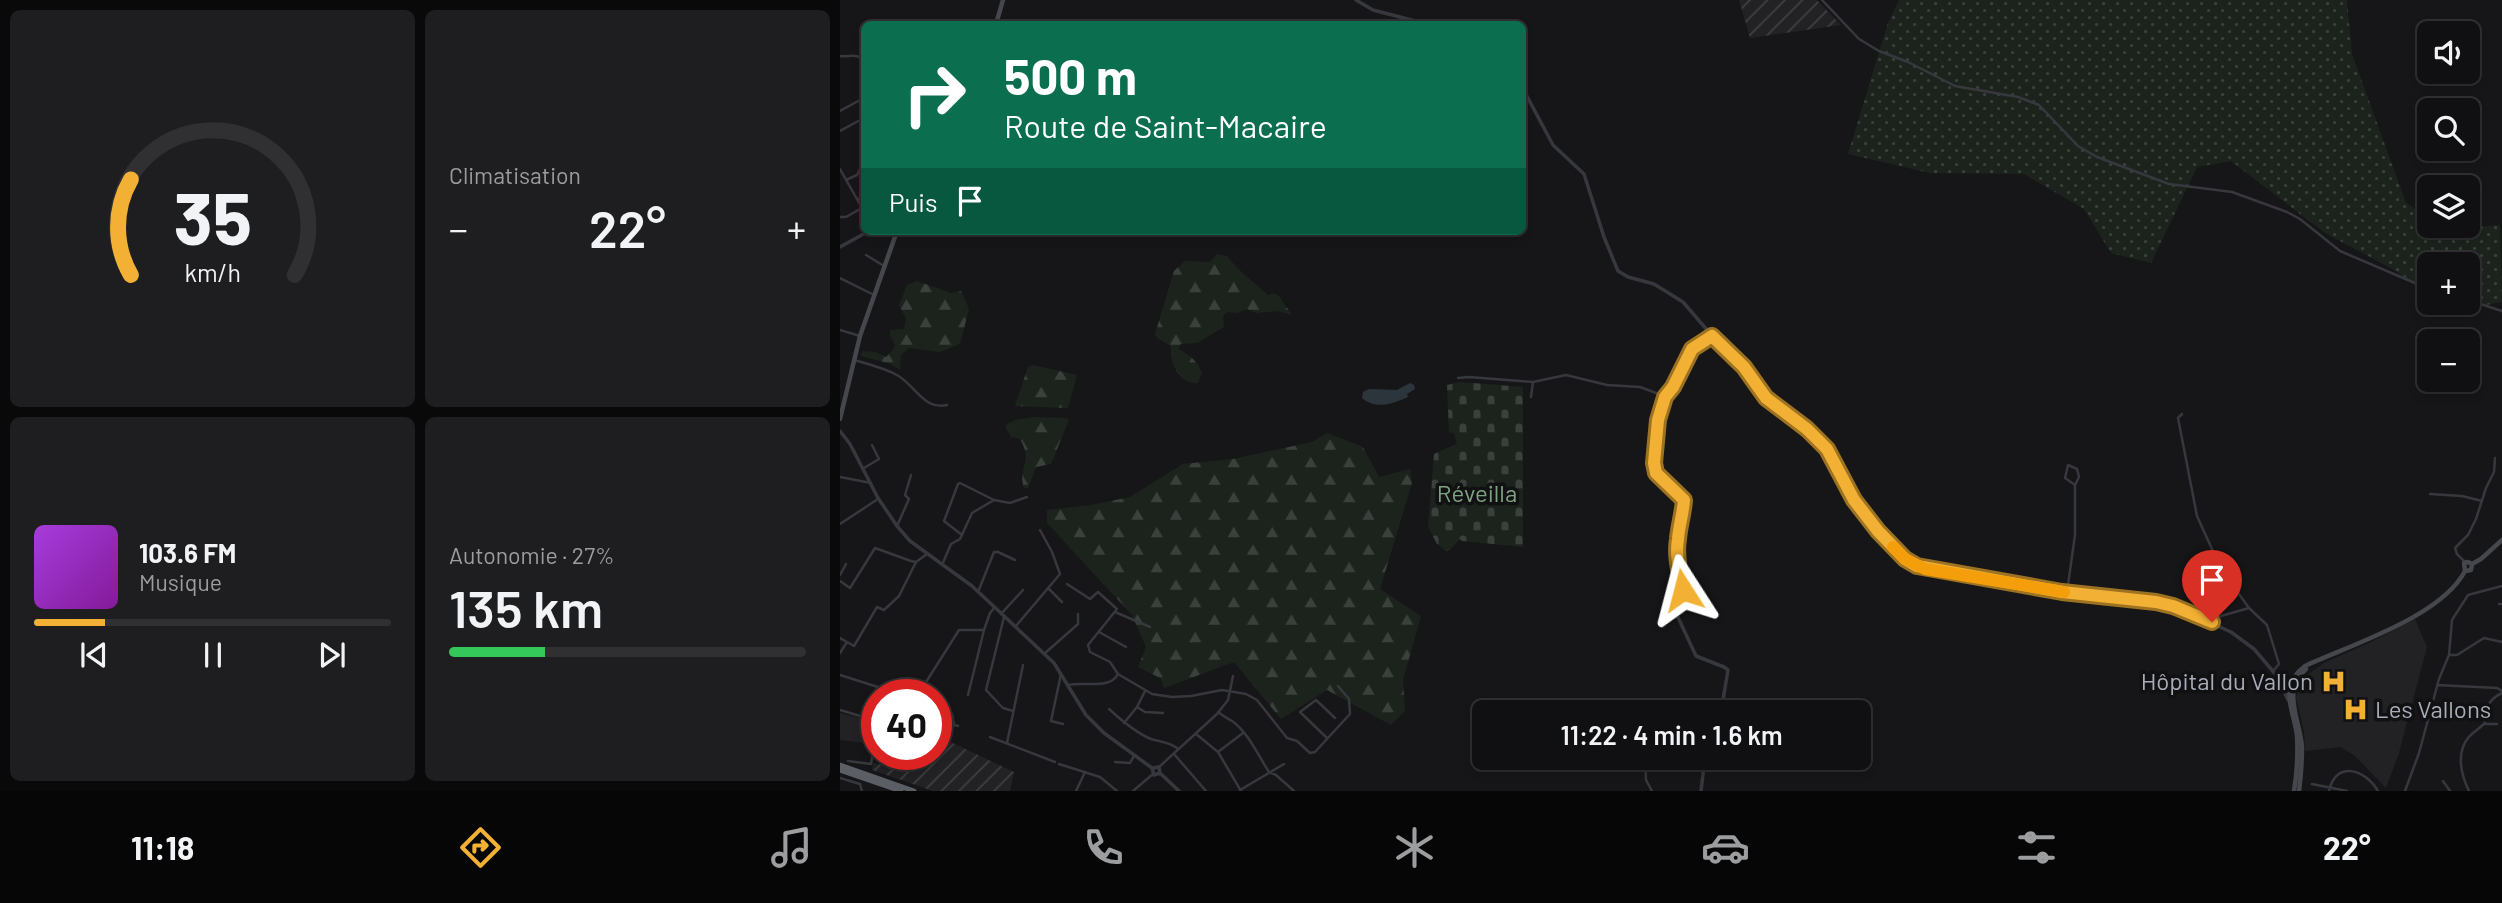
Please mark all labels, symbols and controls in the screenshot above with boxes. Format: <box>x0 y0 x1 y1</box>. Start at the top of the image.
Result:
map controls <box>2417 21 2480 392</box>
button: sound <box>2417 21 2480 84</box>
text: 500 m <box>1004 46 1137 105</box>
icon: right <box>889 49 980 140</box>
button: search <box>2417 98 2480 161</box>
text: Route de Saint-Macaire <box>1004 106 1327 144</box>
text: Climatisation <box>449 161 581 189</box>
text: 35 <box>173 172 252 260</box>
button: layers <box>2417 175 2480 238</box>
icon: arrive <box>951 182 989 220</box>
text: Puis <box>889 186 937 217</box>
text: 22° <box>589 196 666 258</box>
text: − <box>449 205 468 251</box>
text: + <box>787 205 806 251</box>
button: + <box>2417 252 2480 315</box>
text: km/h <box>184 256 241 286</box>
button: − <box>2417 329 2480 392</box>
park label: Réveilla <box>1437 478 1517 507</box>
text: 103.6 FM <box>139 537 236 568</box>
text: Autonomie · 27% <box>449 541 615 569</box>
pin <box>2182 550 2242 622</box>
position arrow <box>1646 553 1720 627</box>
icon: arrive <box>2193 561 2231 599</box>
text: Musique <box>139 568 222 596</box>
text: 135 km <box>449 576 603 638</box>
icon: previous <box>75 636 113 674</box>
icon: pause <box>194 636 232 674</box>
icon: next <box>313 636 351 674</box>
place label: Hôpital du Vallon <box>2141 666 2313 695</box>
hospital icon: Hôpital du Vallon <box>2319 668 2347 696</box>
speed limit sign: 40 <box>861 679 952 770</box>
place label: Les Vallons <box>2375 694 2491 723</box>
hospital icon: Les Vallons <box>2341 696 2369 724</box>
text: 11:22 · 4 min · 1.6 km <box>1560 719 1783 750</box>
icon: directions <box>456 823 505 872</box>
icon: music <box>767 823 816 872</box>
icon: phone <box>1079 823 1128 872</box>
icon: climate <box>1390 823 1439 872</box>
icon: car <box>1701 823 1750 872</box>
icon: filters <box>2012 823 2061 872</box>
text: 11:18 <box>131 828 194 866</box>
text: 22° <box>2323 828 2371 866</box>

